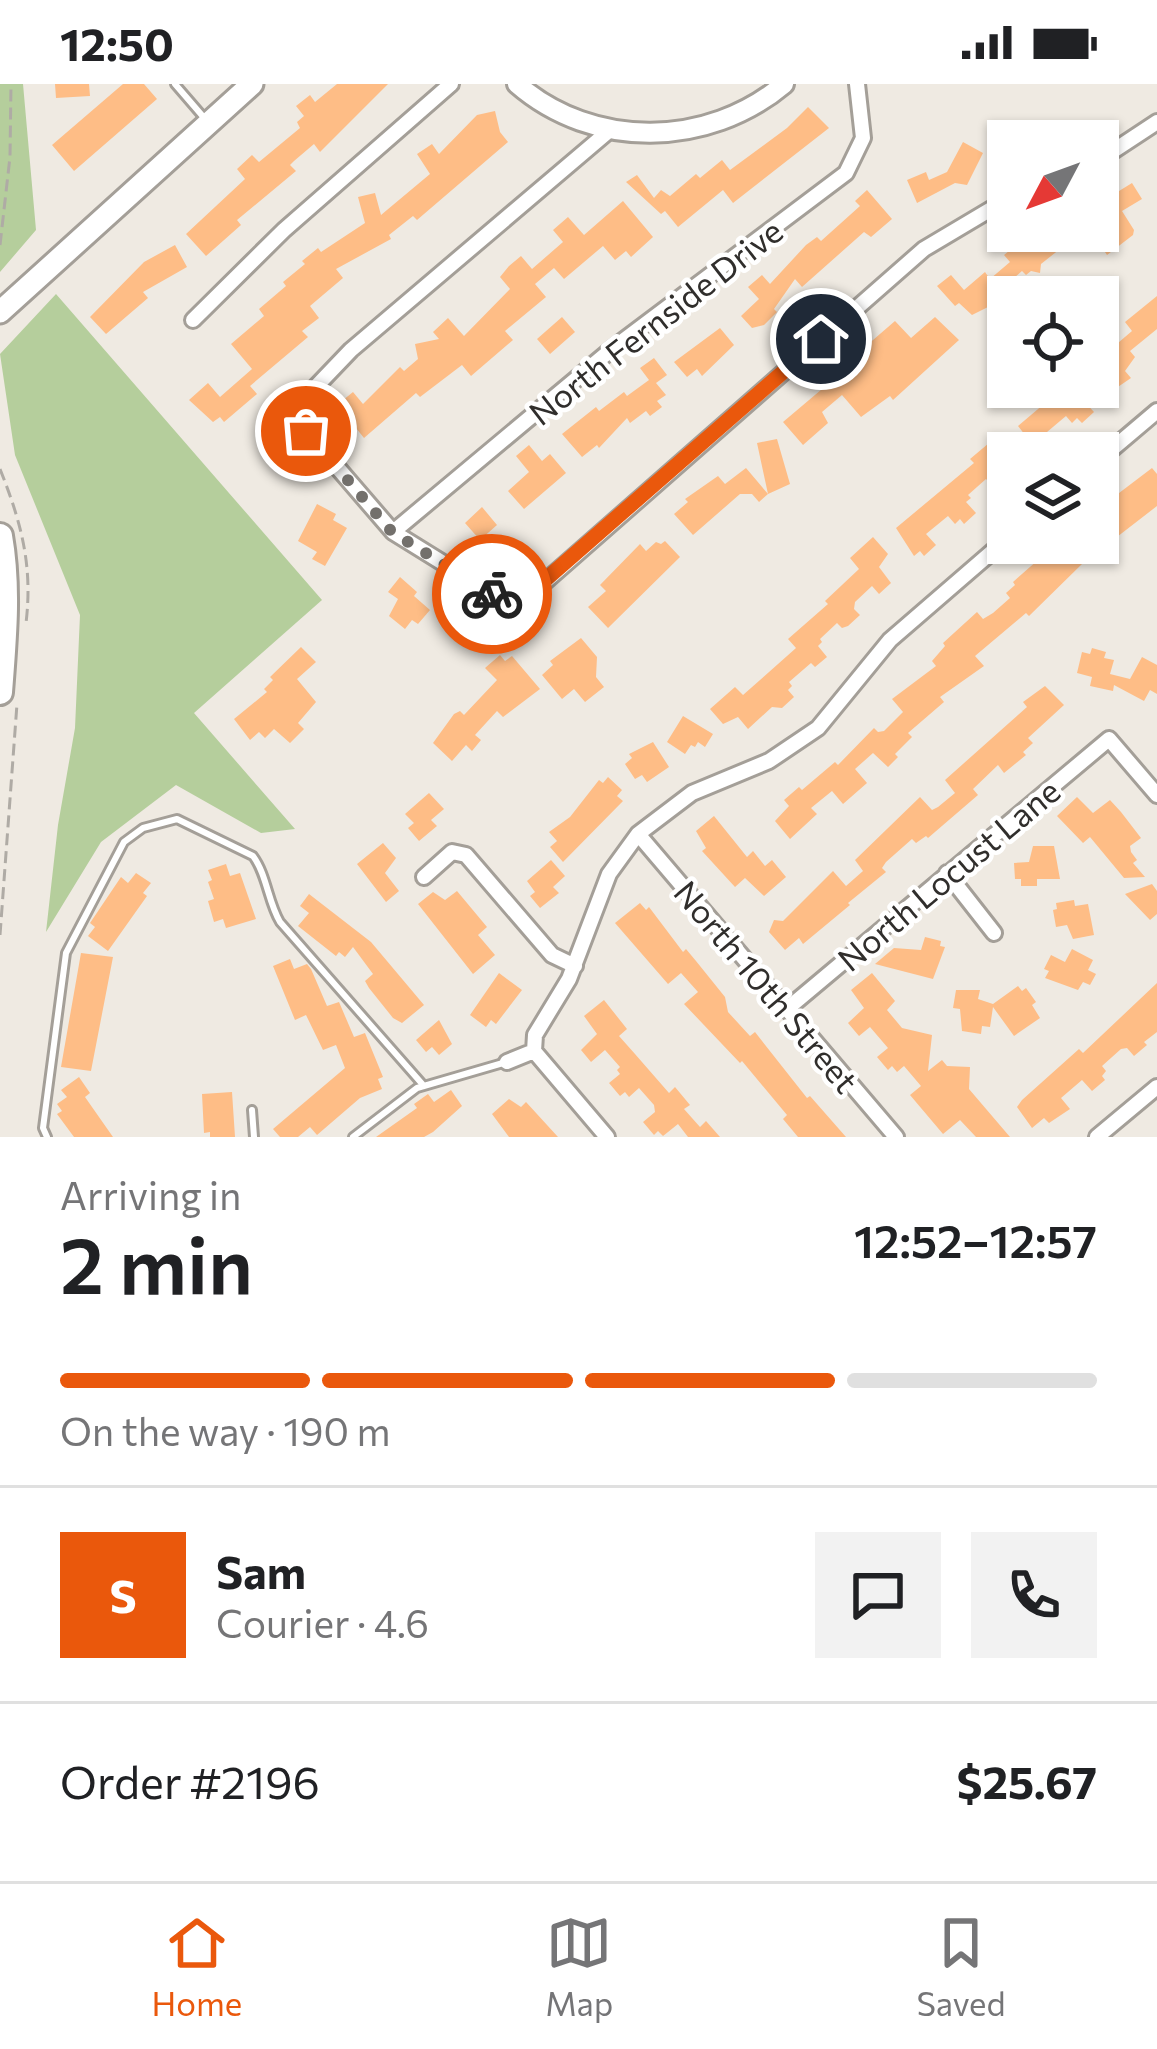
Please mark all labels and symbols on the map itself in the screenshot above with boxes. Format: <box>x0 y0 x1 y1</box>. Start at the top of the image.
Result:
north arrow <box>987 120 1119 252</box>
street label: North Fernside Drive <box>520 209 790 433</box>
pin <box>770 288 872 390</box>
pin <box>255 380 357 482</box>
courier <box>432 534 552 654</box>
street label: North Locust Lane <box>829 769 1067 979</box>
street label: North 10th Street <box>666 872 868 1100</box>

